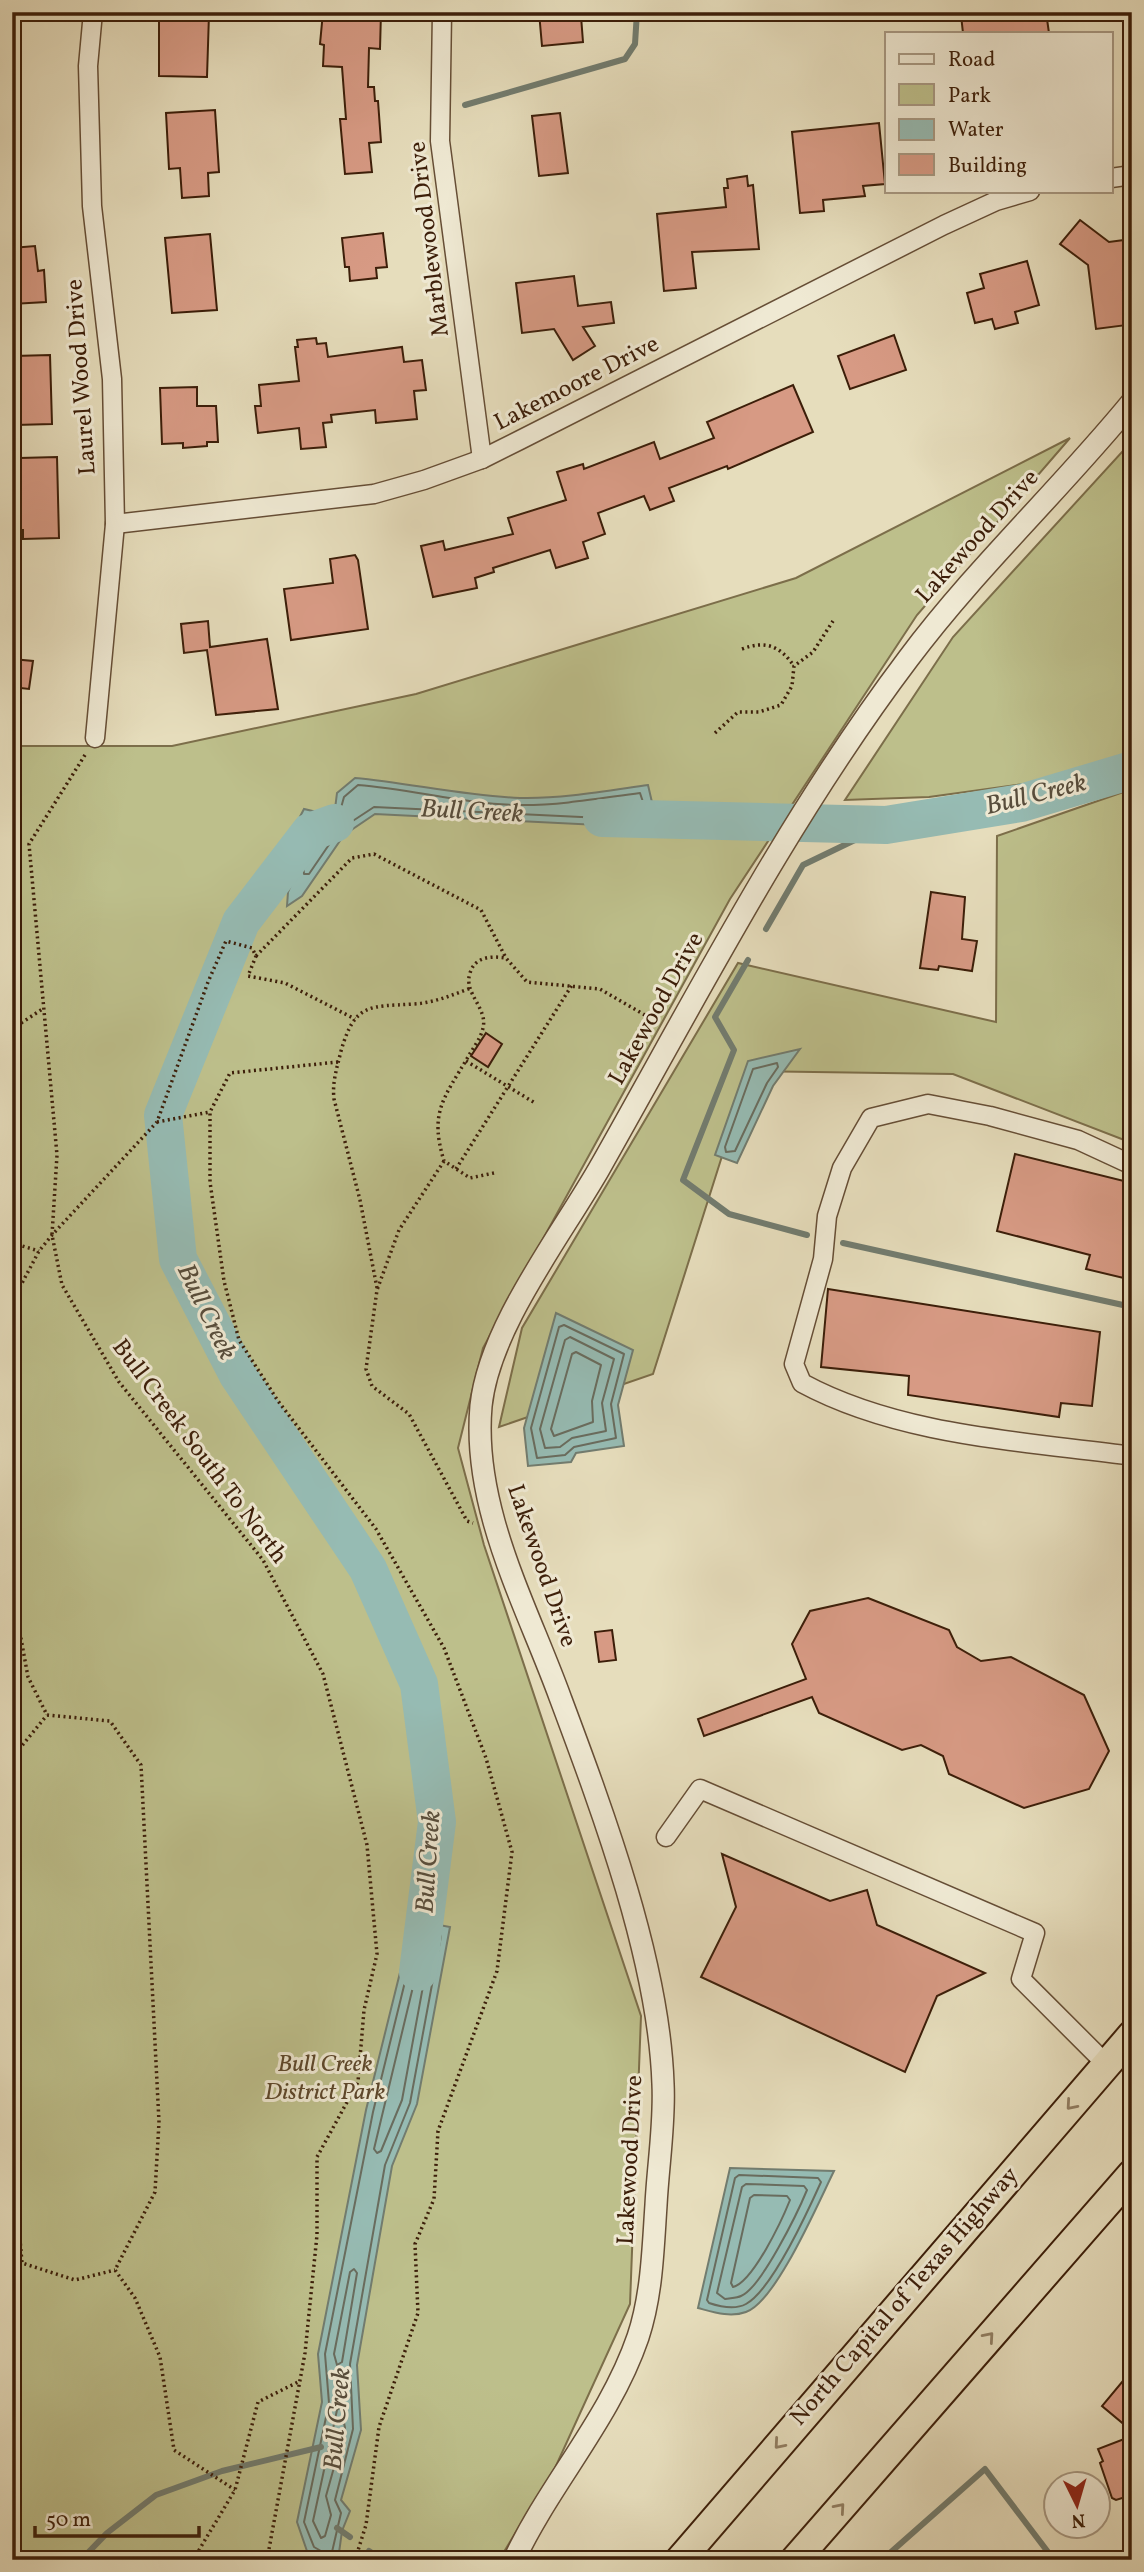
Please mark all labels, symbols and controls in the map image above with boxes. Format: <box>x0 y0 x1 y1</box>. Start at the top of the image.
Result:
legend <box>885 32 1112 192</box>
text: Road <box>948 46 995 75</box>
text: Park <box>948 82 991 111</box>
text: Water <box>948 116 1004 145</box>
street label: Marblewood Drive <box>401 139 459 339</box>
text: Building <box>948 152 1027 181</box>
street label: Laurel Wood Drive <box>58 278 106 476</box>
street label: Lakemoore Drive <box>489 328 665 440</box>
street label: Lakewood Drive <box>908 462 1048 612</box>
water label: Bull Creek <box>982 765 1090 825</box>
water label: Bull Creek <box>420 791 524 833</box>
street label: Lakewood Drive <box>601 926 713 1092</box>
water label: Bull Creek <box>167 1258 245 1366</box>
street label: Bull Creek South To North <box>103 1332 295 1572</box>
street label: Lakewood Drive <box>497 1480 585 1652</box>
water label: Bull Creek <box>407 1809 451 1915</box>
park label: Bull Creek District Park <box>265 2048 385 2110</box>
street label: Lakewood Drive <box>610 2074 652 2246</box>
one-way arrow <box>1067 2096 1079 2109</box>
street label: North Capital of Texas Highway <box>783 2160 1027 2434</box>
one-way arrow <box>981 2332 993 2345</box>
water label: Bull Creek <box>316 2366 360 2472</box>
one-way arrow <box>775 2436 787 2449</box>
north arrow <box>1042 2470 1112 2540</box>
scale bar <box>35 2495 200 2539</box>
one-way arrow <box>832 2504 844 2517</box>
text: 50 m <box>46 2506 91 2535</box>
text: N <box>1070 2506 1086 2534</box>

